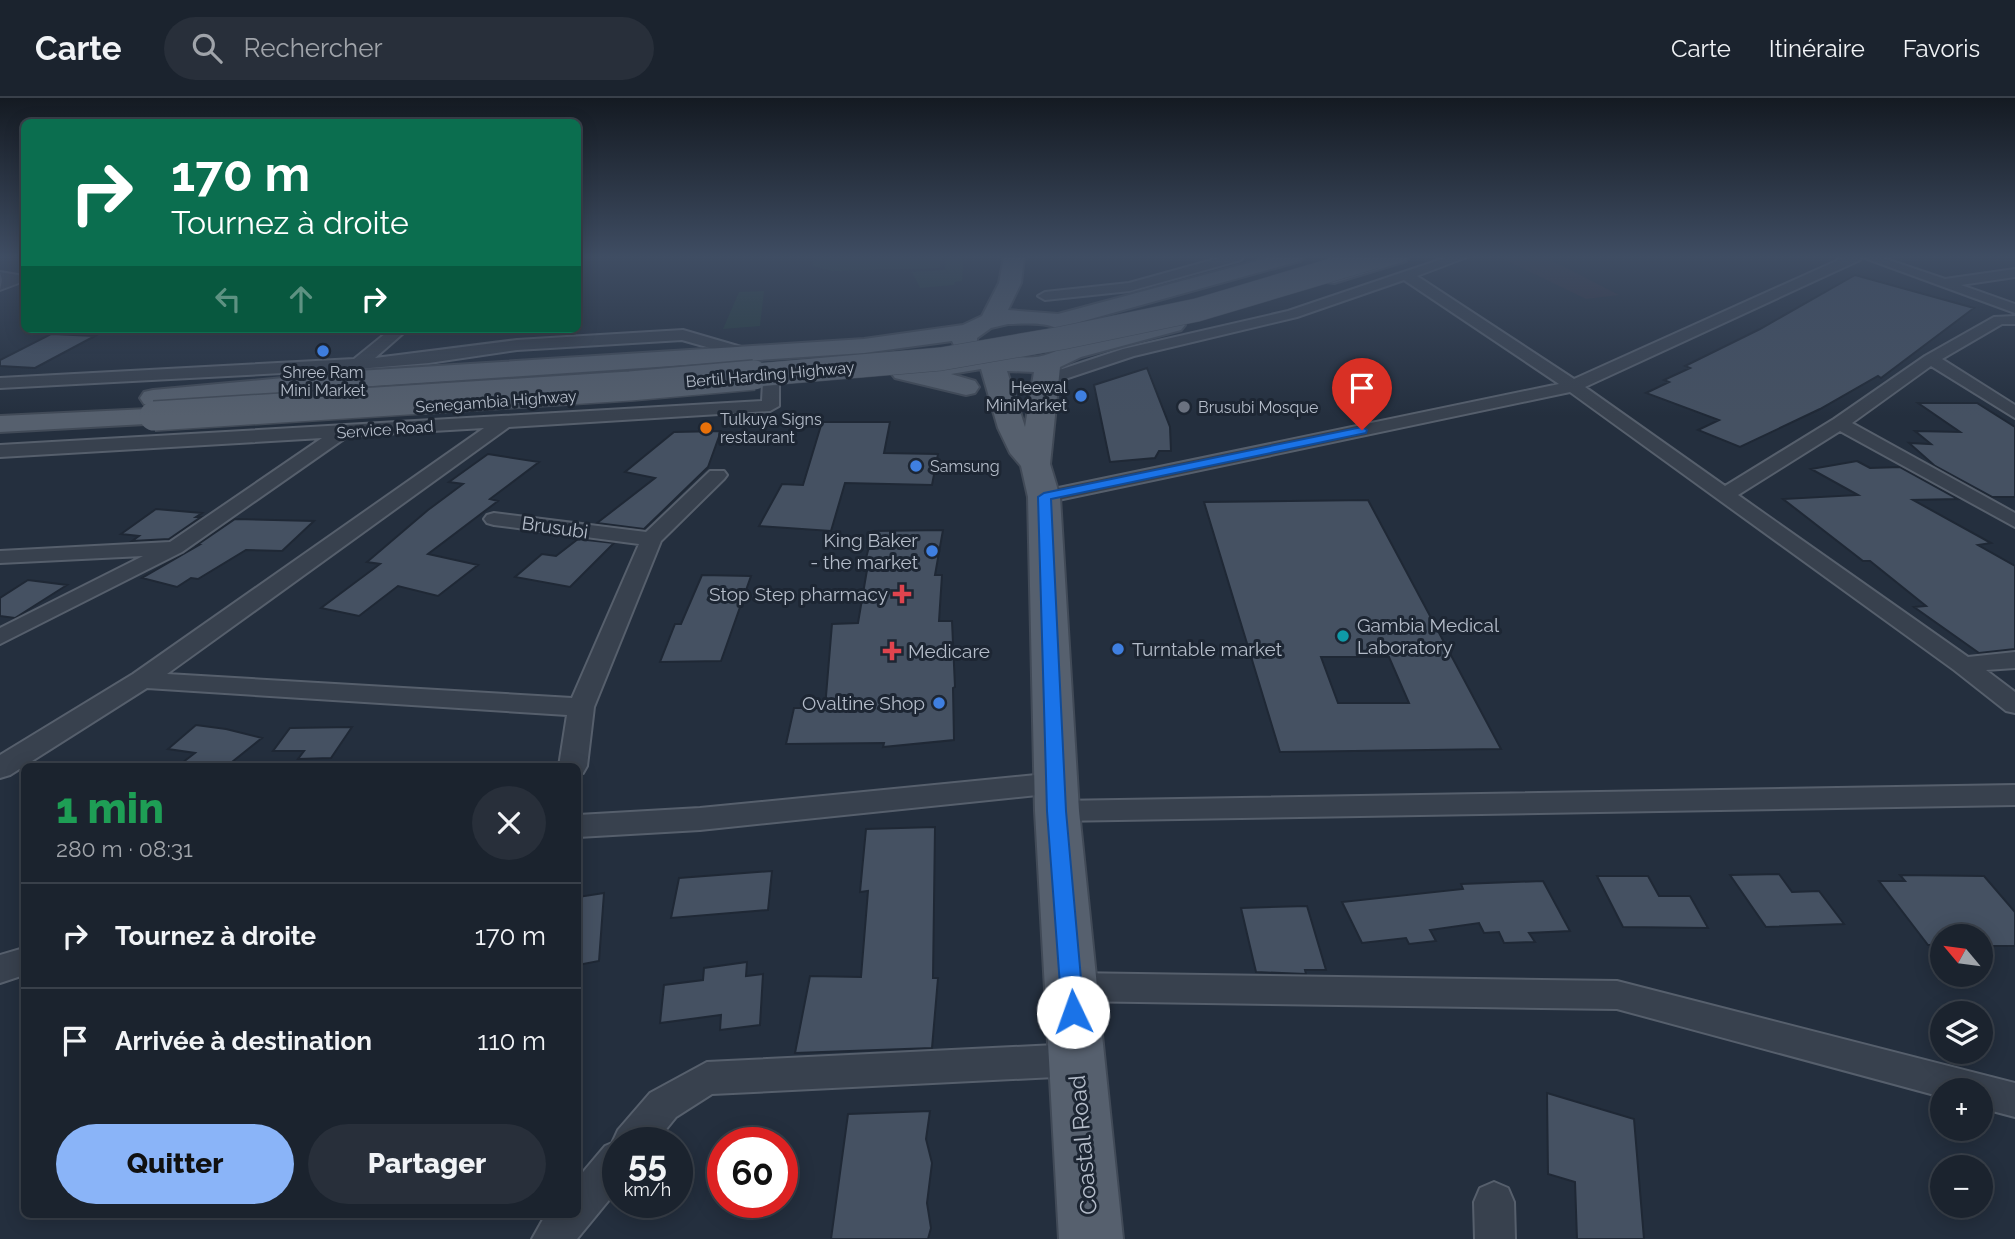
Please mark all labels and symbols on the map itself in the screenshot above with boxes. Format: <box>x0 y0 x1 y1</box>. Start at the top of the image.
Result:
marker: Shree Ram Mini Market <box>315 343 331 359</box>
street label: Bertil Harding Highway <box>685 358 856 391</box>
pin <box>1332 358 1392 430</box>
place label: Shree Ram Mini Market <box>280 363 366 400</box>
place label: Heewal MiniMarket <box>986 378 1068 415</box>
street label: Senegambia Highway <box>415 386 578 417</box>
marker: Heewal MiniMarket <box>1073 388 1089 404</box>
place label: Brusubi Mosque <box>1198 398 1318 417</box>
marker: Brusubi Mosque <box>1176 399 1192 415</box>
place label: Tulkuya Signs restaurant <box>720 410 822 447</box>
street label: Service Road <box>336 417 434 442</box>
marker: Tulkuya Signs restaurant <box>698 420 714 436</box>
place label: Samsung <box>930 457 1000 476</box>
marker: Samsung <box>908 458 924 474</box>
street label: Brusubi <box>520 511 590 543</box>
place label: King Baker - the market <box>810 529 919 573</box>
marker: King Baker - the market <box>924 543 940 559</box>
place label: Stop Step pharmacy <box>709 583 888 605</box>
marker: Stop Step pharmacy <box>894 586 910 602</box>
place label: Gambia Medical Laboratory <box>1357 614 1500 658</box>
marker: Gambia Medical Laboratory <box>1335 628 1351 644</box>
place label: Turntable market <box>1132 638 1283 660</box>
place label: Medicare <box>908 640 990 662</box>
marker: Medicare <box>882 641 902 661</box>
marker: Turntable market <box>1110 641 1126 657</box>
place label: Ovaltine Shop <box>802 692 925 714</box>
marker: Ovaltine Shop <box>931 695 947 711</box>
north arrow <box>1930 924 1993 987</box>
position arrow <box>1036 975 1110 1049</box>
street label: Coastal Road <box>1063 1074 1102 1216</box>
speed limit sign: 60 <box>707 1127 798 1218</box>

